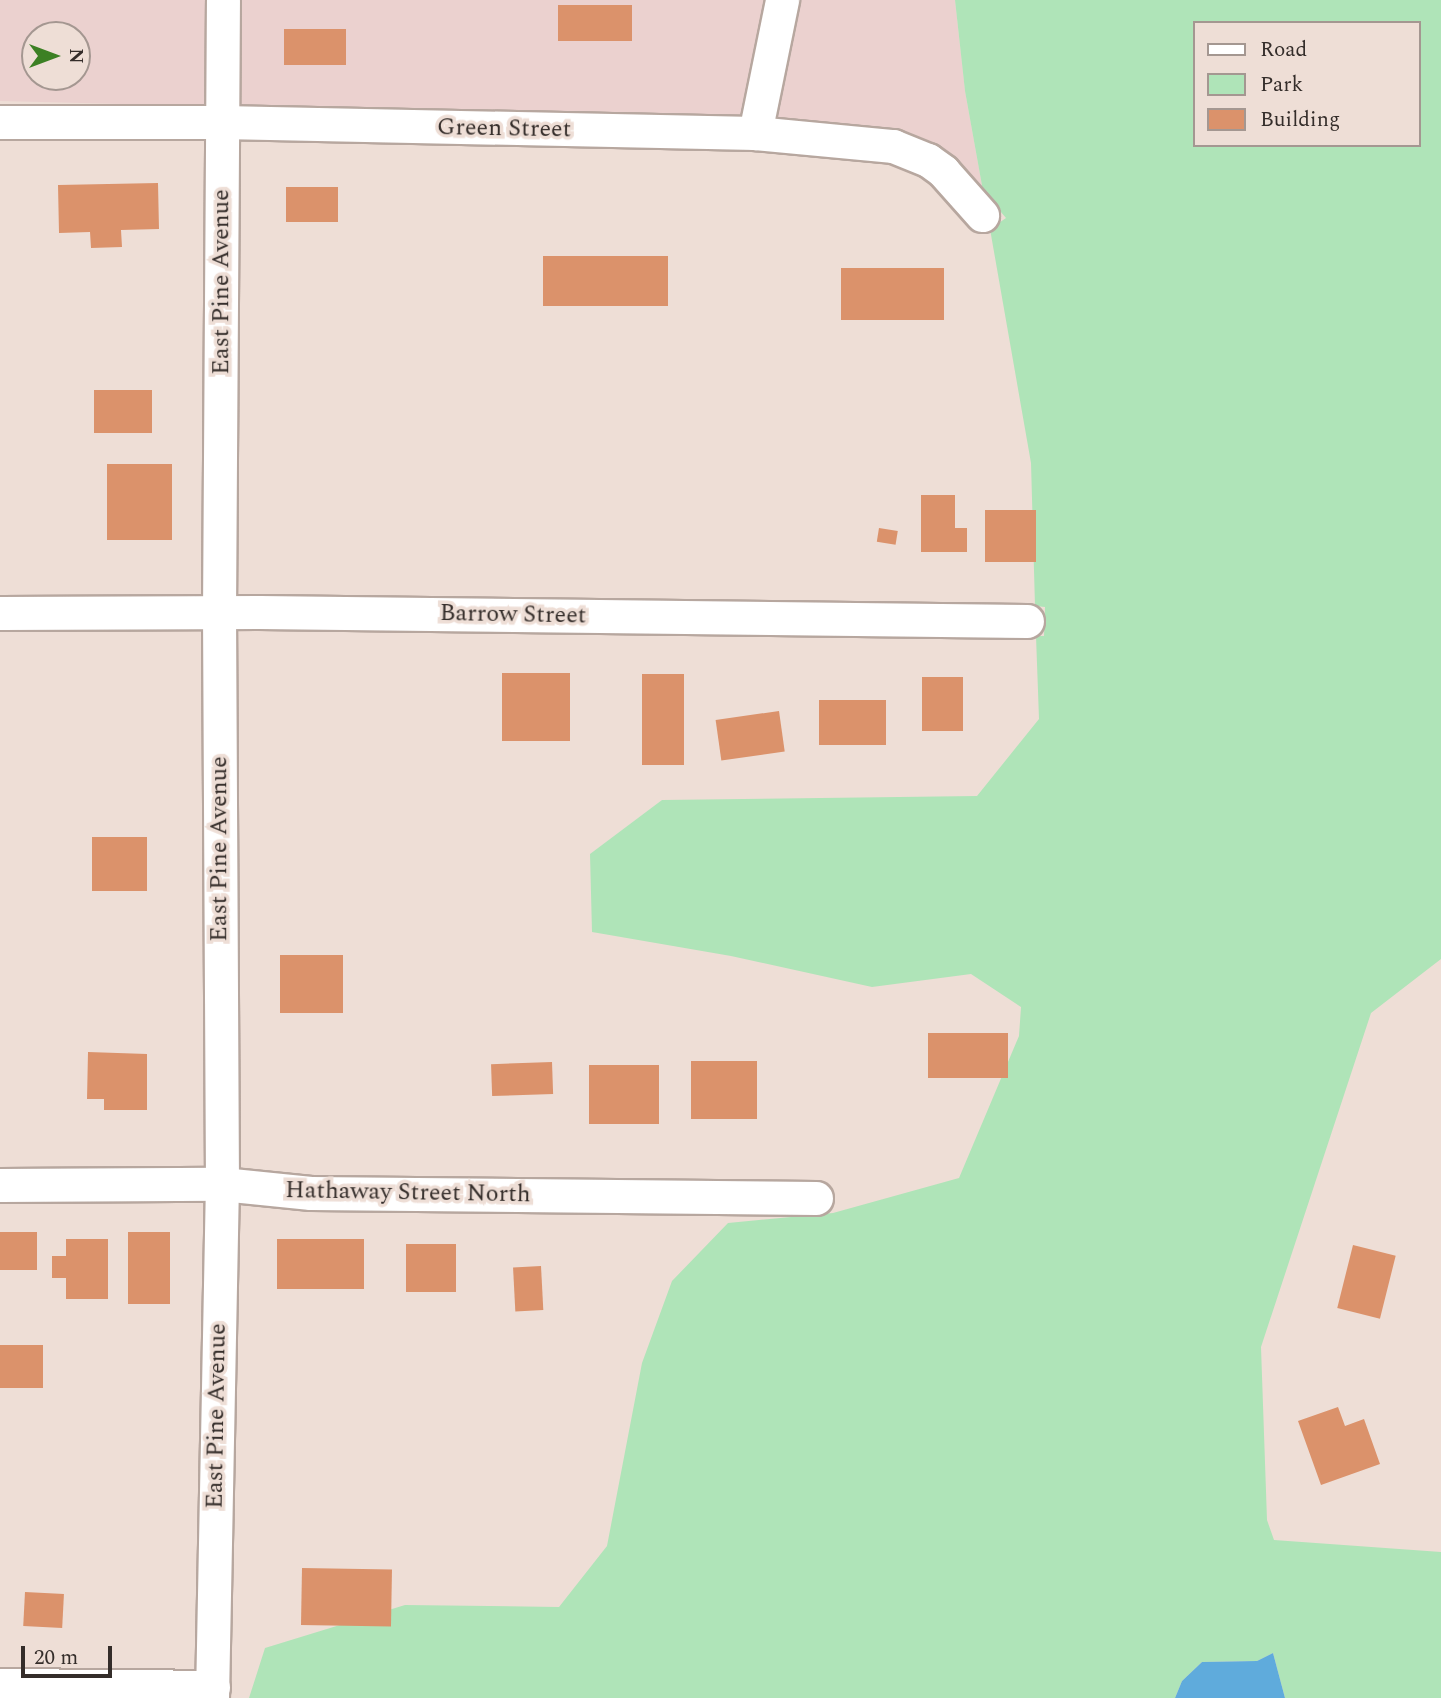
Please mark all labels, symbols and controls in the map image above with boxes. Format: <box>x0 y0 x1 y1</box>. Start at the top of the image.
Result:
north arrow <box>21 21 91 91</box>
legend <box>1192 21 1420 147</box>
text: Road <box>1260 34 1307 66</box>
text: N <box>61 48 90 64</box>
text: Park <box>1260 69 1303 101</box>
text: Building <box>1260 104 1340 136</box>
street label: Green Street <box>437 113 571 145</box>
street label: East Pine Avenue <box>208 189 236 375</box>
street label: Barrow Street <box>439 599 587 631</box>
street label: East Pine Avenue <box>206 756 234 942</box>
street label: Hathaway Street North <box>285 1176 531 1210</box>
street label: East Pine Avenue <box>201 1323 233 1509</box>
scale bar <box>24 1632 116 1676</box>
text: 20 m <box>34 1642 78 1674</box>

